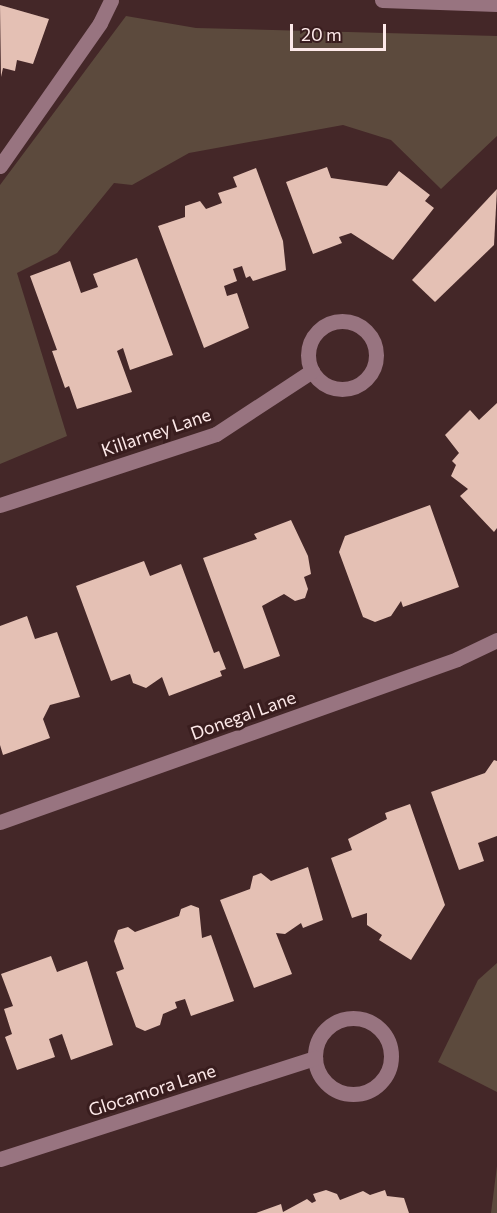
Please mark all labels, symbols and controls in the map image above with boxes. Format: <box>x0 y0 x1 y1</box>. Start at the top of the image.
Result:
scale bar <box>293 12 389 50</box>
text: 20 m <box>301 23 342 45</box>
street label: Killarney Lane <box>98 403 214 461</box>
street label: Donegal Lane <box>187 686 299 744</box>
street label: Glocamora Lane <box>86 1059 218 1121</box>

